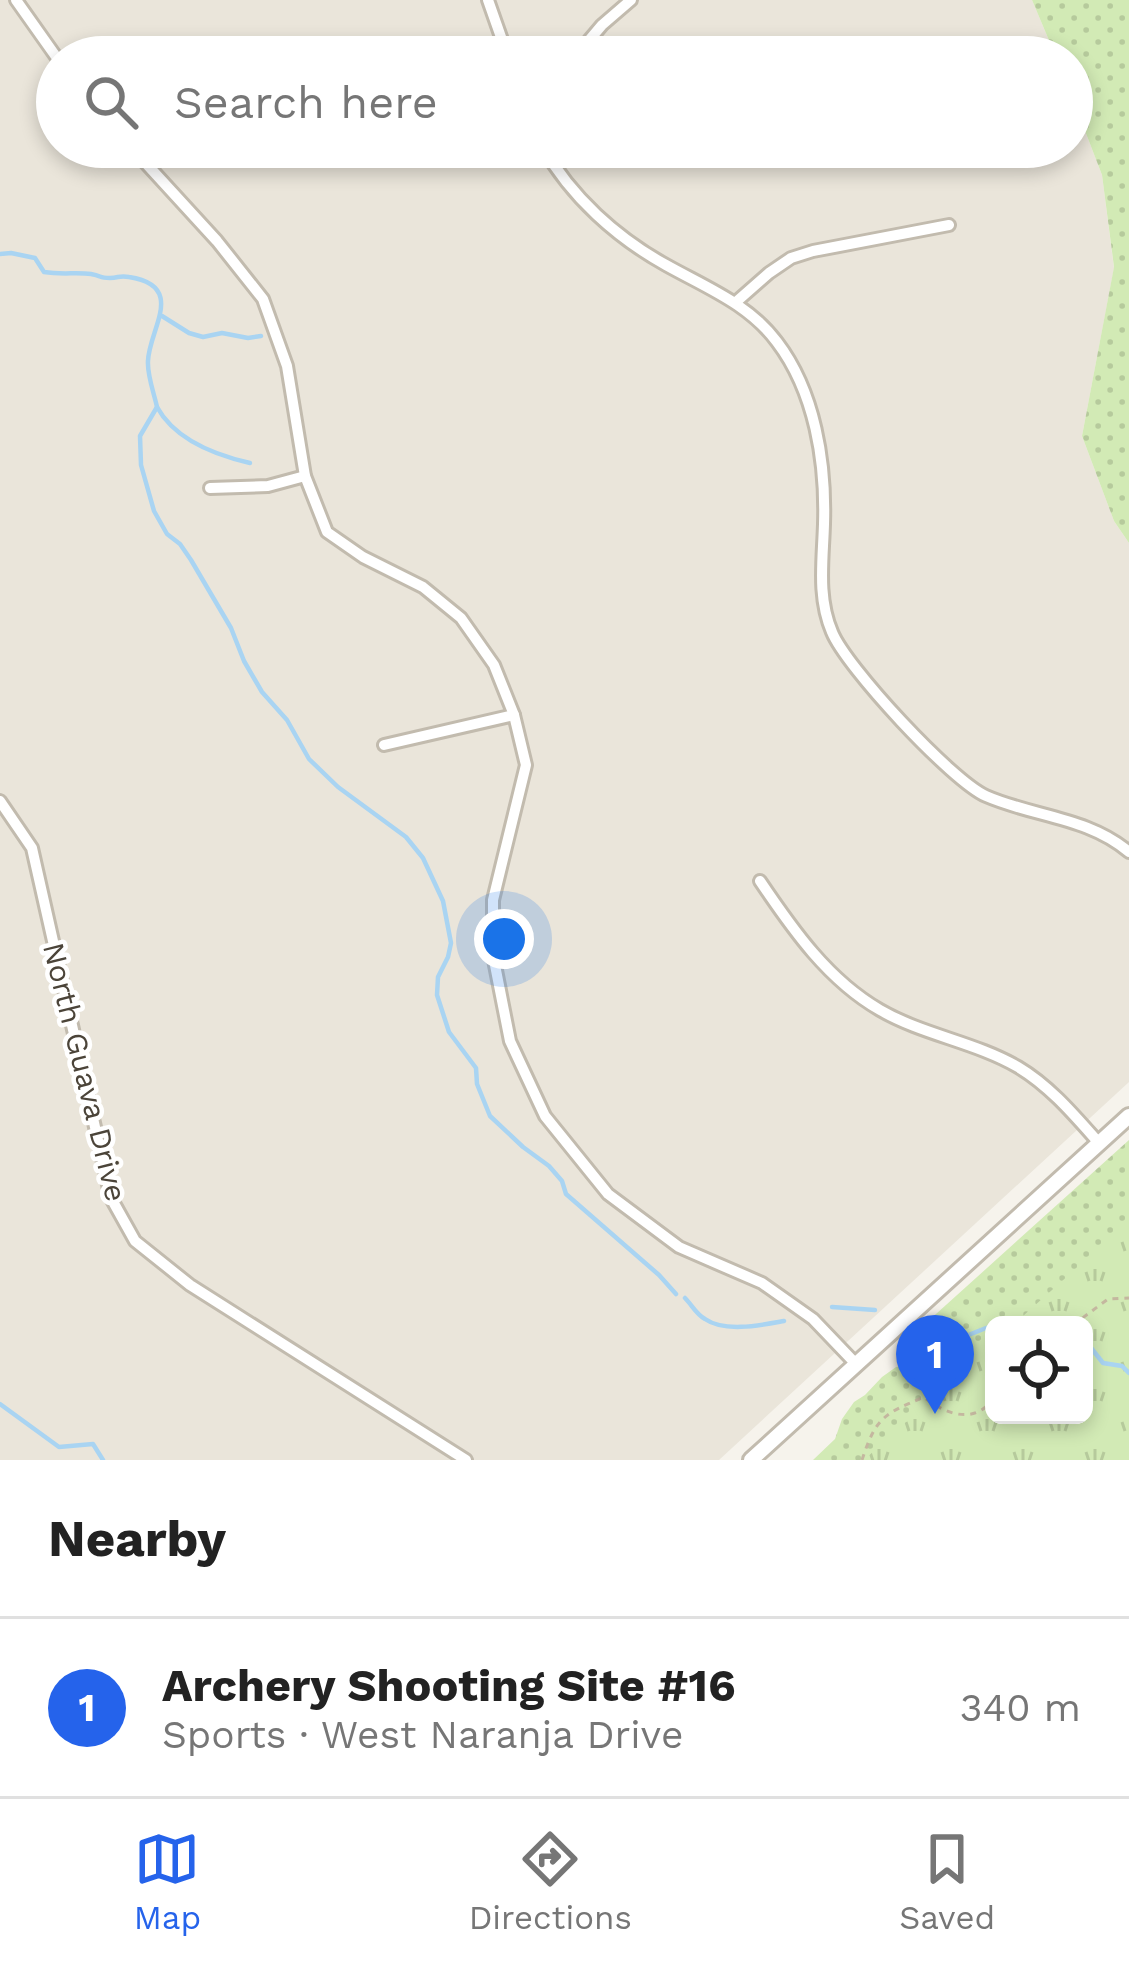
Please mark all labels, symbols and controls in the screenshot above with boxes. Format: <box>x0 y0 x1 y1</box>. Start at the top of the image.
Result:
search box <box>36 36 1093 168</box>
icon: search <box>78 69 144 135</box>
text: Search here <box>174 76 438 129</box>
your location <box>474 909 534 969</box>
street label: North Guava Drive <box>36 939 134 1205</box>
pin: 1 <box>896 1315 974 1414</box>
map controls <box>985 1316 1093 1424</box>
button: locate <box>985 1316 1093 1424</box>
text: Nearby <box>48 1509 226 1568</box>
text: Archery Shooting Site #16 <box>162 1659 736 1712</box>
text: 1 <box>79 1685 95 1730</box>
text: 340 m <box>960 1685 1081 1730</box>
text: Sports · West Naranja Drive <box>162 1712 684 1757</box>
tab: Map <box>134 1826 201 1937</box>
tab: Directions <box>469 1826 632 1937</box>
tab: Saved <box>899 1826 995 1937</box>

